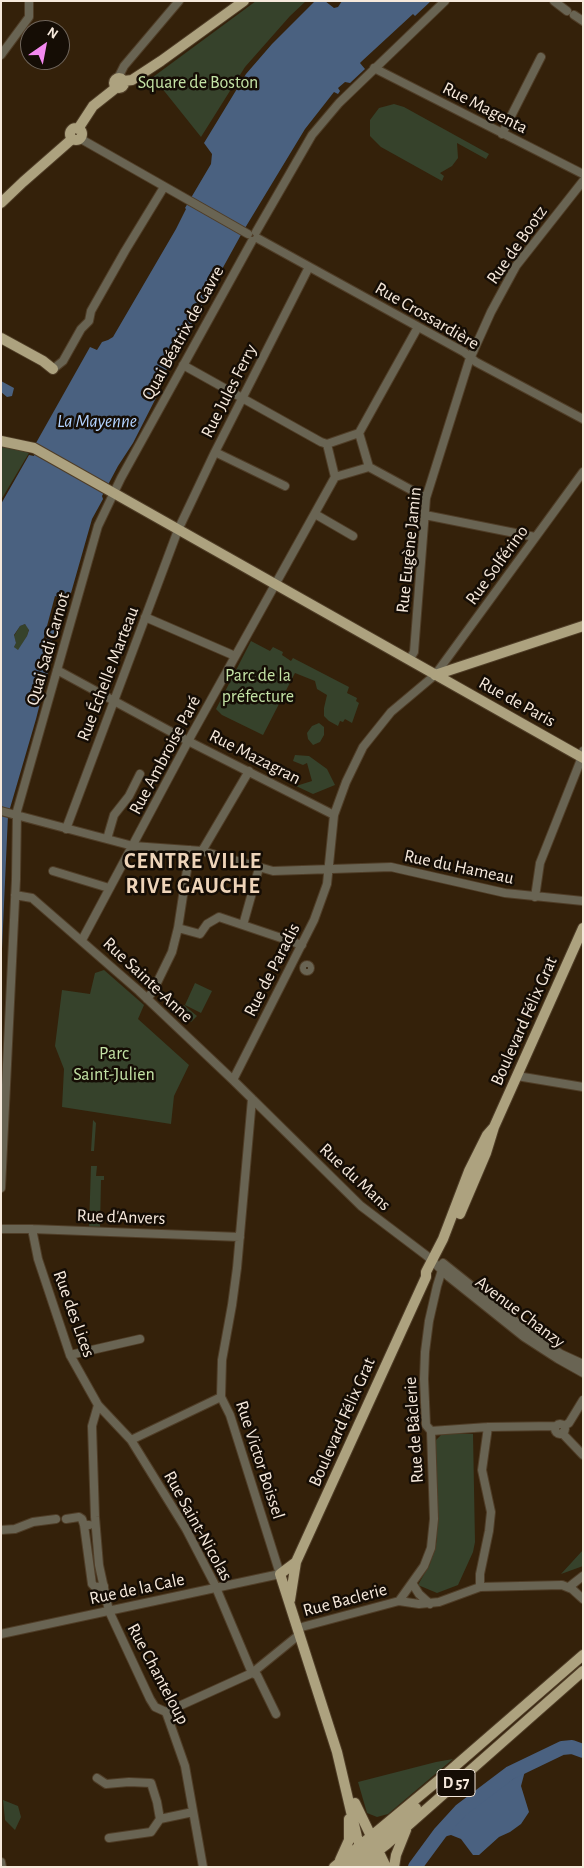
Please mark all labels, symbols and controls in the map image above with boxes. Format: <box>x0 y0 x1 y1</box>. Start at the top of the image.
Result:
north arrow <box>20 20 70 70</box>
text: N <box>45 25 61 42</box>
park label: Square de Boston <box>138 72 258 94</box>
street label: Rue Magenta <box>439 77 531 139</box>
street label: Rue de Bootz <box>482 202 552 288</box>
street label: Quai Béatrix de Gavre <box>137 262 229 404</box>
street label: Rue Crossardière <box>371 277 483 355</box>
street label: Rue Jules Ferry <box>196 341 262 441</box>
water label: La Mayenne <box>57 410 137 432</box>
street label: Rue Eugène Jamin <box>392 486 426 614</box>
street label: Rue Solférino <box>461 521 533 609</box>
street label: Quai Sadi Carnot <box>22 590 74 708</box>
street label: Rue Échelle Marteau <box>72 604 144 744</box>
park label: Parc de la préfecture <box>222 665 294 708</box>
street label: Rue de Paris <box>475 672 559 732</box>
street label: Rue Ambroise Paré <box>125 692 205 818</box>
street label: Rue Mazagran <box>206 725 304 789</box>
street label: Rue du Hameau <box>402 845 516 889</box>
district label: CENTRE VILLE RIVE GAUCHE <box>123 848 263 899</box>
street label: Rue de Paradis <box>239 920 305 1020</box>
street label: Rue Sainte-Anne <box>98 933 198 1027</box>
street label: Boulevard Félix Grat <box>486 953 562 1089</box>
park label: Parc Saint-Julien <box>73 1043 155 1086</box>
street label: Rue du Mans <box>315 1139 395 1215</box>
street label: Rue d'Anvers <box>76 1205 166 1229</box>
street label: Rue des Lices <box>48 1268 100 1360</box>
street label: Avenue Chanzy <box>471 1271 569 1353</box>
street label: Boulevard Félix Grat <box>304 1354 380 1490</box>
street label: Rue de Bâclerie <box>400 1376 428 1484</box>
street label: Rue Victor Boissel <box>231 1398 289 1522</box>
street label: Rue Saint-Nicolas <box>159 1467 237 1585</box>
street label: Rue de la Cale <box>87 1568 187 1610</box>
street label: Rue Baclerie <box>301 1578 389 1622</box>
street label: Rue Chanteloup <box>122 1620 194 1728</box>
road number: D 57 <box>437 1770 475 1796</box>

